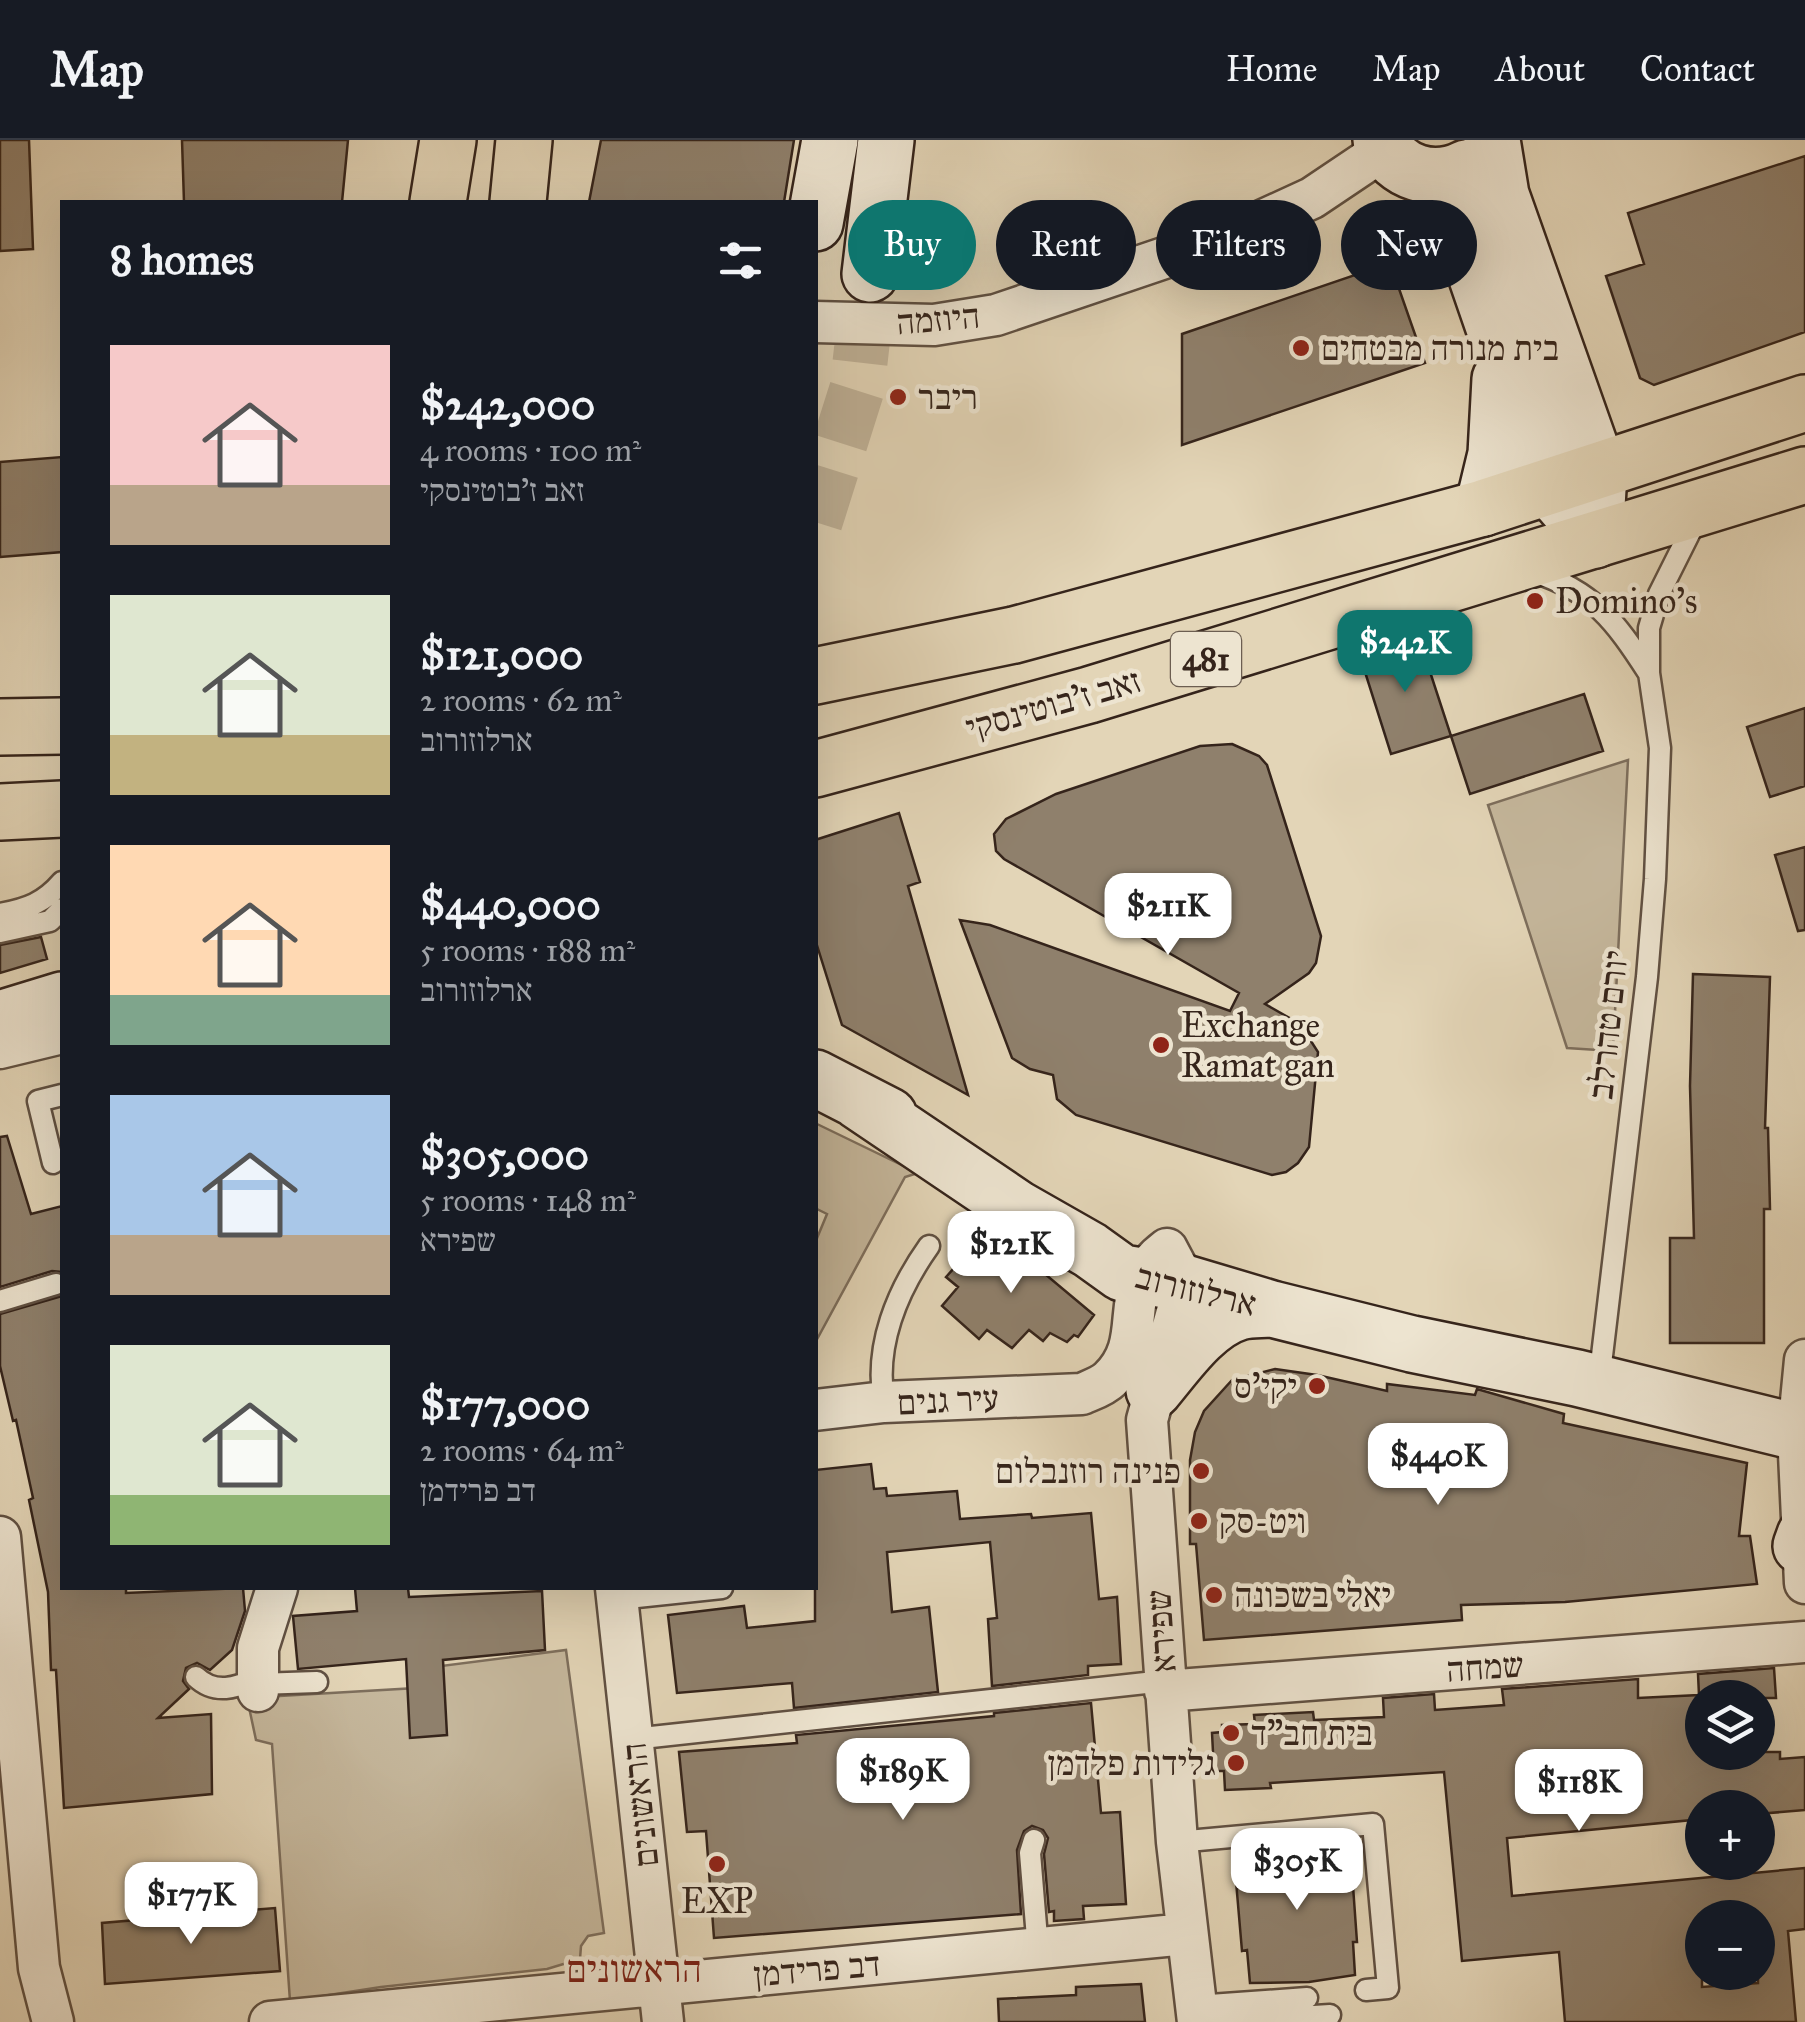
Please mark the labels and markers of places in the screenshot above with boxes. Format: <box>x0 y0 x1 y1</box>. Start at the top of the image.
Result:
place label: בית מנורה מבטחים <box>1321 327 1559 370</box>
marker: בית מנורה מבטחים <box>1290 337 1312 359</box>
place label: ריבר <box>918 376 978 419</box>
marker: ריבר <box>887 386 909 408</box>
place label: Domino's <box>1555 580 1698 623</box>
marker: Domino's <box>1524 590 1546 612</box>
pin: $242K <box>1335 610 1475 695</box>
pin: $211K <box>1098 873 1238 958</box>
place label: Exchange Ramat gan <box>1181 1004 1335 1087</box>
marker: Exchange Ramat gan <box>1150 1034 1172 1056</box>
pin: $121K <box>941 1211 1081 1296</box>
place label: יקי'ס <box>1234 1365 1297 1408</box>
marker: יקי'ס <box>1306 1375 1328 1397</box>
pin: $440K <box>1368 1423 1508 1508</box>
place label: פנינה רוזנבלום <box>995 1450 1181 1493</box>
marker: פנינה רוזנבלום <box>1190 1460 1212 1482</box>
place label: ויט-סק <box>1219 1500 1306 1543</box>
marker: ויט-סק <box>1188 1510 1210 1532</box>
place label: יאלי בשכונה <box>1234 1574 1391 1617</box>
marker: יאלי בשכונה <box>1203 1584 1225 1606</box>
place label: בית חב"ד <box>1251 1712 1373 1755</box>
marker: בית חב"ד <box>1220 1722 1242 1744</box>
pin: $189K <box>833 1738 973 1823</box>
place label: גלידות פלדמן <box>1048 1742 1216 1785</box>
pin: $118K <box>1509 1749 1649 1834</box>
marker: גלידות פלדמן <box>1225 1752 1247 1774</box>
pin: $305K <box>1227 1828 1367 1913</box>
marker: EXP <box>706 1853 728 1875</box>
pin: $177K <box>121 1862 261 1947</box>
place label: EXP <box>681 1880 753 1923</box>

